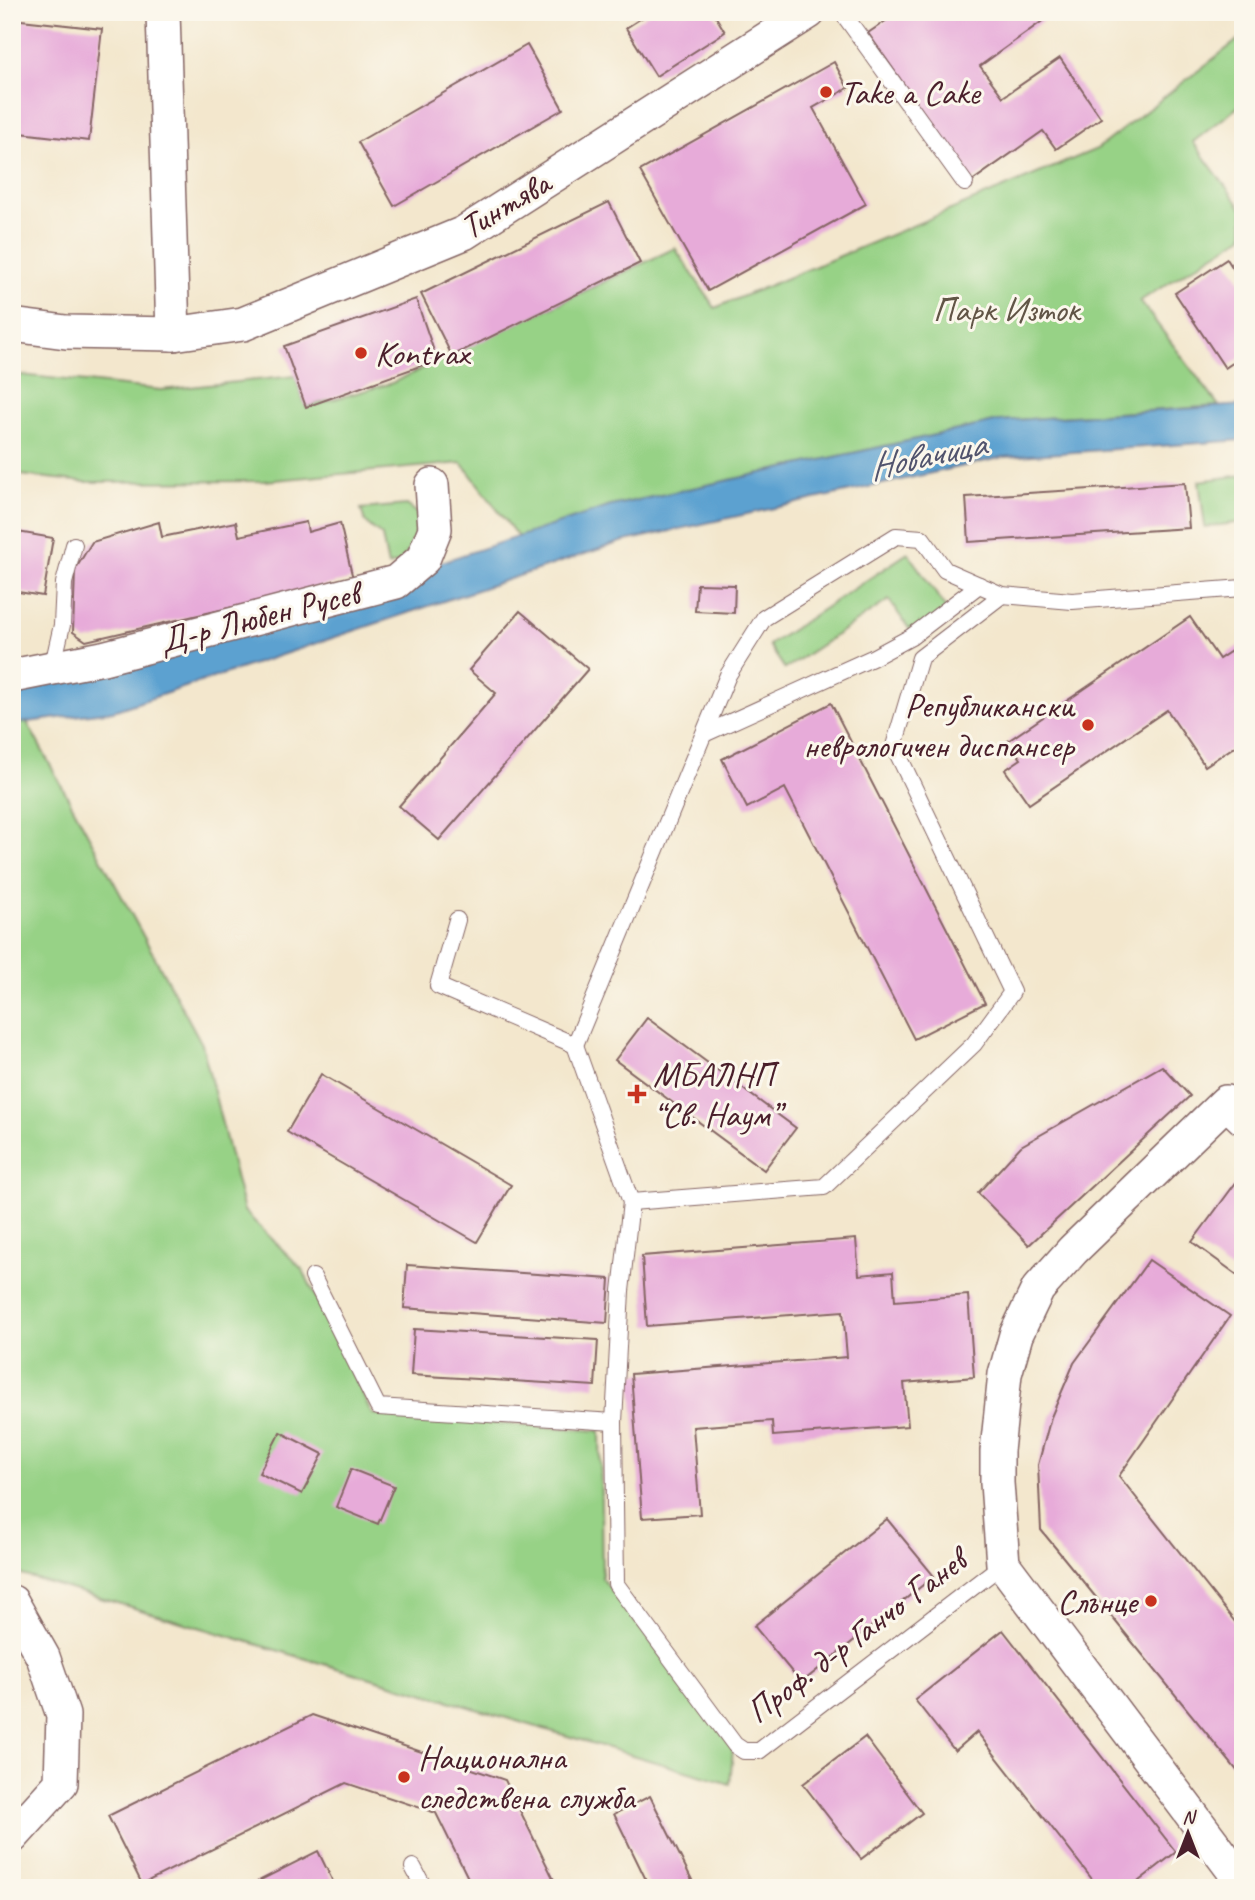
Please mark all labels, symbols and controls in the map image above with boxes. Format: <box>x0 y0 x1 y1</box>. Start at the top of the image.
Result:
place label: Take a Cake <box>840 70 982 115</box>
marker: Take a Cake <box>818 84 834 100</box>
street label: Тинтява <box>452 159 561 249</box>
park label: Парк Изток <box>933 287 1082 332</box>
place label: Kontrax <box>375 331 472 376</box>
marker: Kontrax <box>353 345 369 361</box>
water label: Новачица <box>865 419 993 490</box>
street label: Д-р Любен Русев <box>155 569 369 664</box>
place label: Републикански неврологичен диспансер <box>803 683 1076 768</box>
marker: Републикански неврологичен диспансер <box>1080 717 1096 733</box>
place label: MБАЛНП “Св. Наум” <box>653 1052 787 1137</box>
marker: MБАЛНП “Св. Наум” <box>627 1084 647 1104</box>
street label: Проф. д-р Ганчо Ганев <box>737 1535 980 1733</box>
place label: Слънце <box>1057 1579 1140 1624</box>
marker: Слънце <box>1143 1593 1159 1609</box>
place label: Национална следствена служба <box>418 1735 636 1820</box>
marker: Национална следствена служба <box>396 1769 412 1785</box>
north arrow <box>1154 1798 1224 1868</box>
text: N <box>1182 1805 1197 1829</box>

